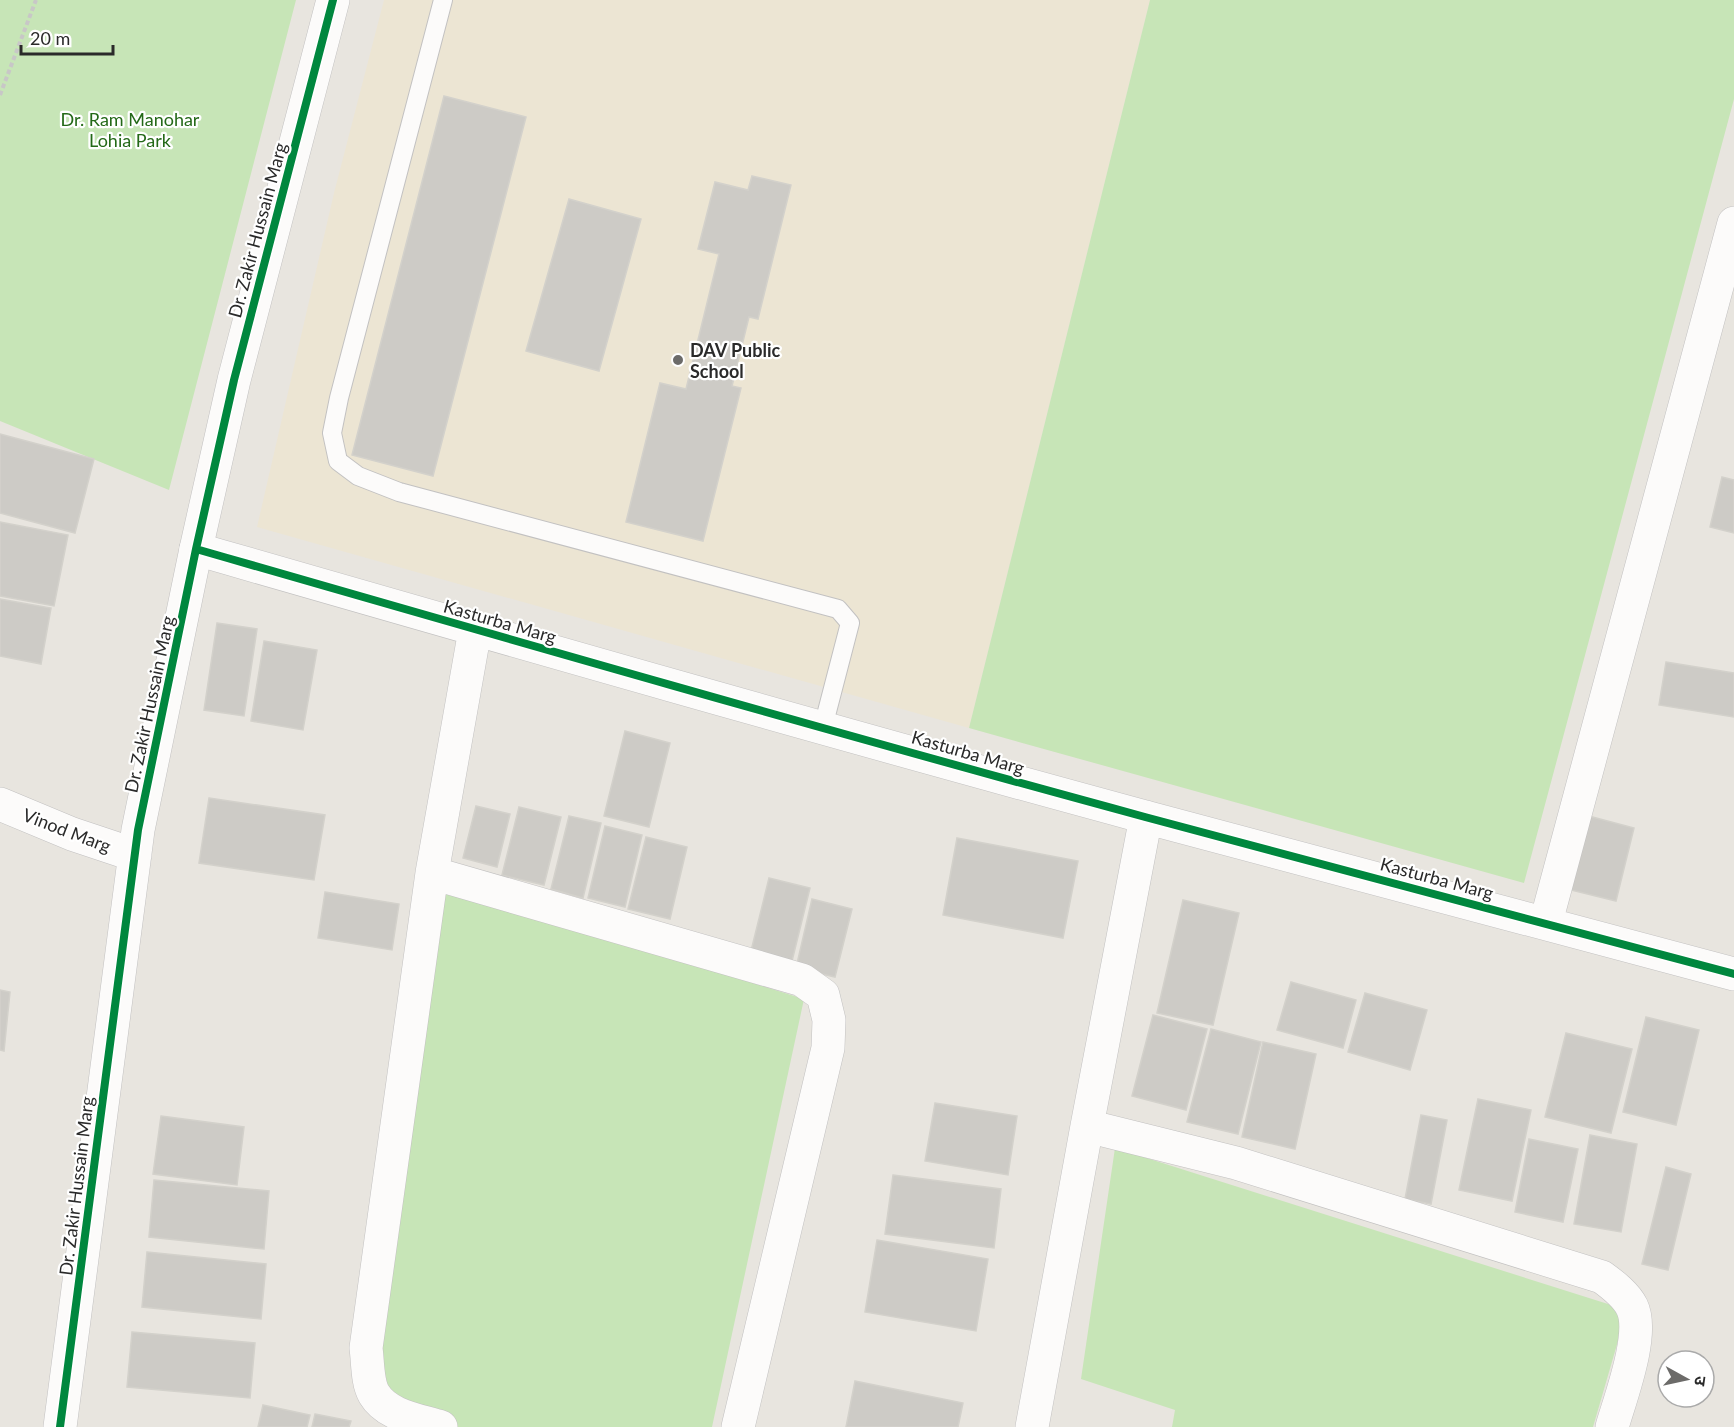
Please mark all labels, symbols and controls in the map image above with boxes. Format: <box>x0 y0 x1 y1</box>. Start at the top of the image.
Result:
scale bar <box>21 18 112 56</box>
text: 20 m <box>30 27 70 49</box>
park label: Dr. Ram Manohar Lohia Park <box>61 108 200 151</box>
street label: Dr. Zakir Hussain Marg <box>223 140 291 320</box>
place label: DAV Public School <box>690 339 780 382</box>
marker: DAV Public School <box>671 353 685 367</box>
street label: Kasturba Marg <box>441 594 559 648</box>
street label: Dr. Zakir Hussain Marg <box>119 613 179 795</box>
street label: Kasturba Marg <box>909 725 1027 779</box>
street label: Vinod Marg <box>20 803 114 857</box>
street label: Kasturba Marg <box>1378 852 1496 904</box>
street label: Dr. Zakir Hussain Marg <box>54 1095 98 1277</box>
north arrow <box>1656 1349 1716 1409</box>
text: उ <box>1691 1375 1711 1388</box>

